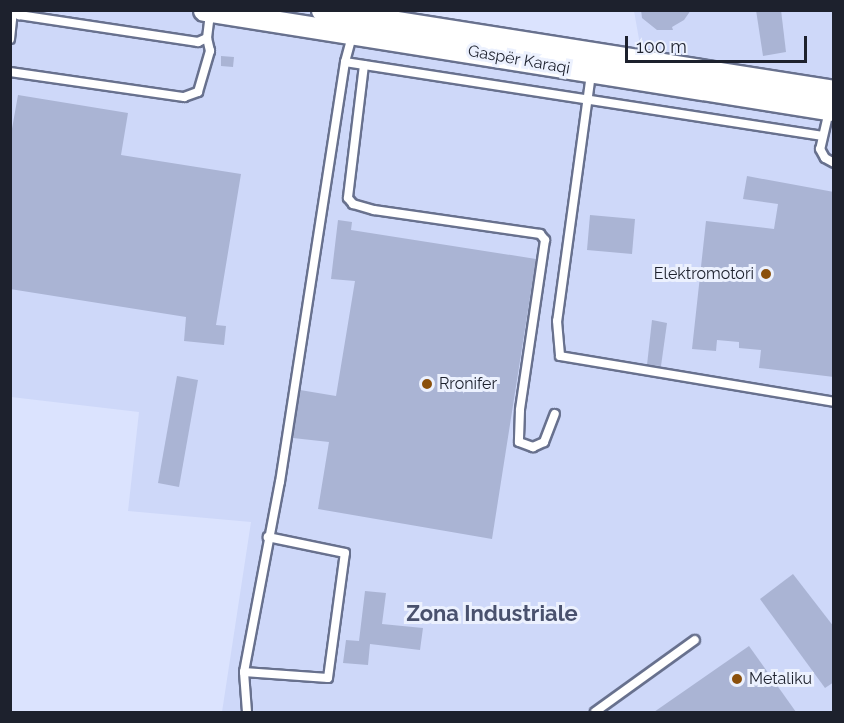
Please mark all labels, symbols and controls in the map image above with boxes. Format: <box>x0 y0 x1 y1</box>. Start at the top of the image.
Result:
scale bar <box>628 24 810 62</box>
text: 100 m <box>636 36 687 57</box>
street label: Gaspër Karaqi <box>466 42 572 78</box>
place label: Elektromotori <box>654 264 754 284</box>
marker: Elektromotori <box>759 267 773 281</box>
place label: Rronifer <box>439 374 497 394</box>
marker: Rronifer <box>420 377 434 391</box>
district label: Zona Industriale <box>406 601 578 627</box>
place label: Metaliku <box>749 669 812 689</box>
marker: Metaliku <box>730 672 744 686</box>

